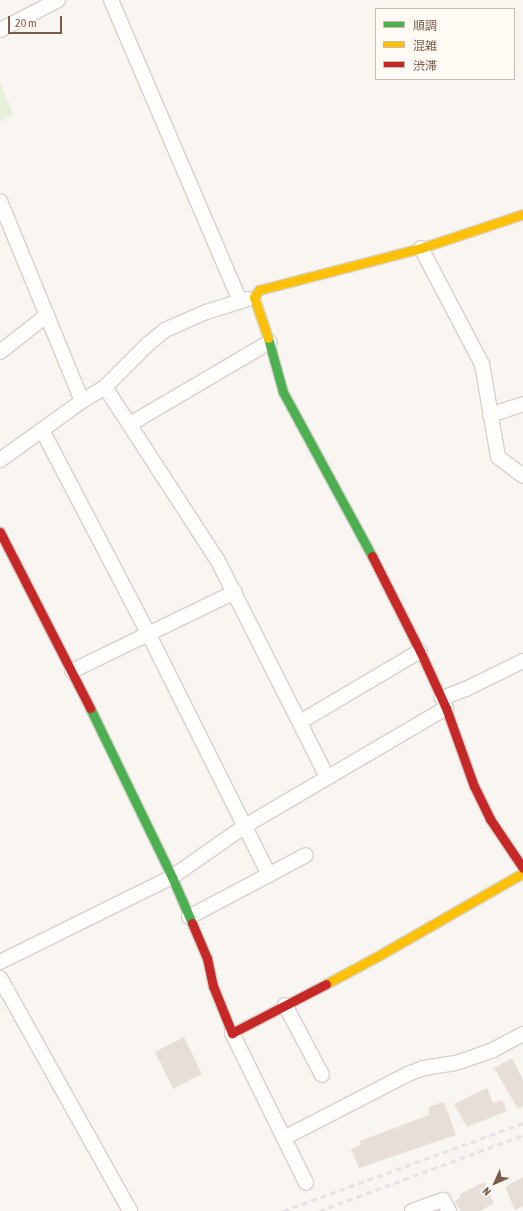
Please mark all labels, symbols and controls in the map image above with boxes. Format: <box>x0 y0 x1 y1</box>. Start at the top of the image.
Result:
scale bar <box>10 8 64 34</box>
legend <box>375 8 515 80</box>
text: 20 m <box>15 16 37 30</box>
text: 順調 <box>413 19 437 33</box>
text: 混雑 <box>413 39 437 53</box>
text: 渋滞 <box>413 59 437 73</box>
north arrow <box>475 1163 515 1203</box>
text: N <box>480 1185 493 1198</box>

